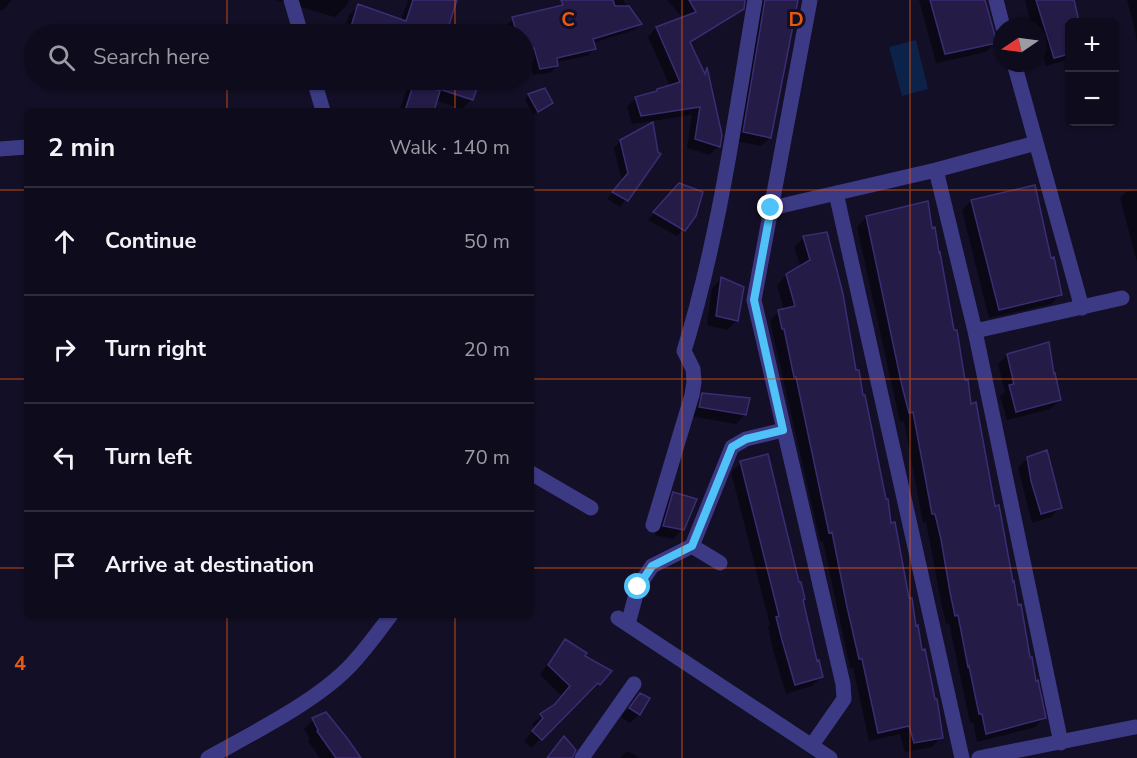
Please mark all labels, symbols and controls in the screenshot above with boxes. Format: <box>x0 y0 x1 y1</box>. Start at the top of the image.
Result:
text: C <box>561 6 575 33</box>
text: D <box>788 6 804 33</box>
north arrow <box>993 18 1047 72</box>
map controls <box>1065 18 1119 126</box>
button: + <box>1065 18 1119 72</box>
search box <box>24 24 534 90</box>
icon: search <box>45 41 78 74</box>
text: Search here <box>93 42 210 72</box>
button: − <box>1065 72 1119 126</box>
text: 2 min <box>48 130 115 165</box>
text: Walk · 140 m <box>390 134 510 161</box>
route end <box>757 194 783 220</box>
icon: ahead <box>48 225 81 258</box>
text: Continue <box>105 226 196 256</box>
text: 50 m <box>464 228 510 255</box>
icon: right <box>48 333 81 366</box>
text: Turn right <box>105 334 206 364</box>
text: 20 m <box>464 336 510 363</box>
icon: left <box>48 441 81 474</box>
text: Turn left <box>105 442 192 472</box>
text: 70 m <box>464 444 510 471</box>
icon: arrive <box>48 549 81 582</box>
text: Arrive at destination <box>105 550 314 580</box>
route start <box>624 573 650 599</box>
text: 4 <box>14 650 26 677</box>

